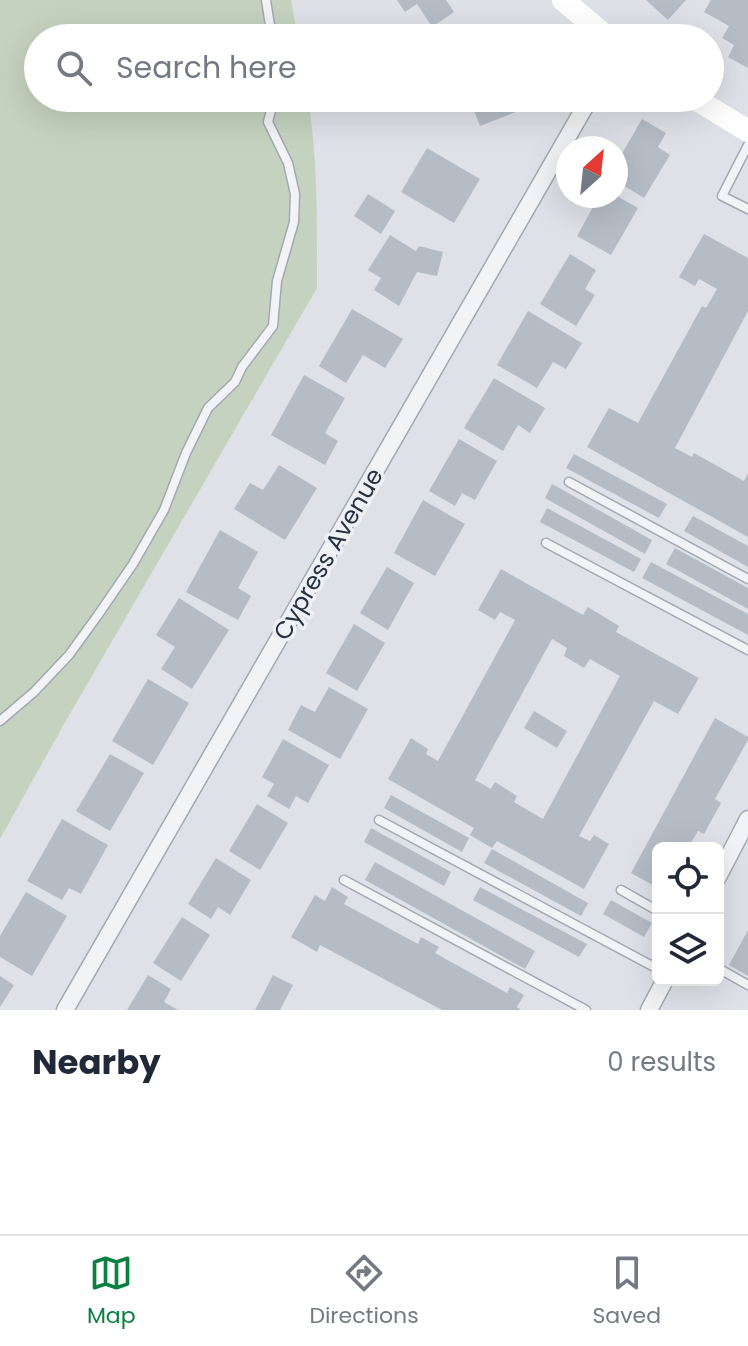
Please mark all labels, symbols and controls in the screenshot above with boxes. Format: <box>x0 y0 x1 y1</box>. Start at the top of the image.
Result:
search box <box>24 24 724 112</box>
icon: search <box>52 46 96 90</box>
text: Search here <box>116 46 297 89</box>
north arrow <box>556 136 628 208</box>
street label: Cypress Avenue <box>265 462 391 646</box>
map controls <box>652 842 724 986</box>
button: locate <box>652 842 724 914</box>
button: layers <box>652 914 724 986</box>
text: Nearby <box>32 1038 161 1086</box>
text: 0 results <box>607 1044 716 1080</box>
tab: Map <box>87 1251 136 1332</box>
tab: Directions <box>309 1251 419 1332</box>
tab: Saved <box>592 1251 661 1332</box>

